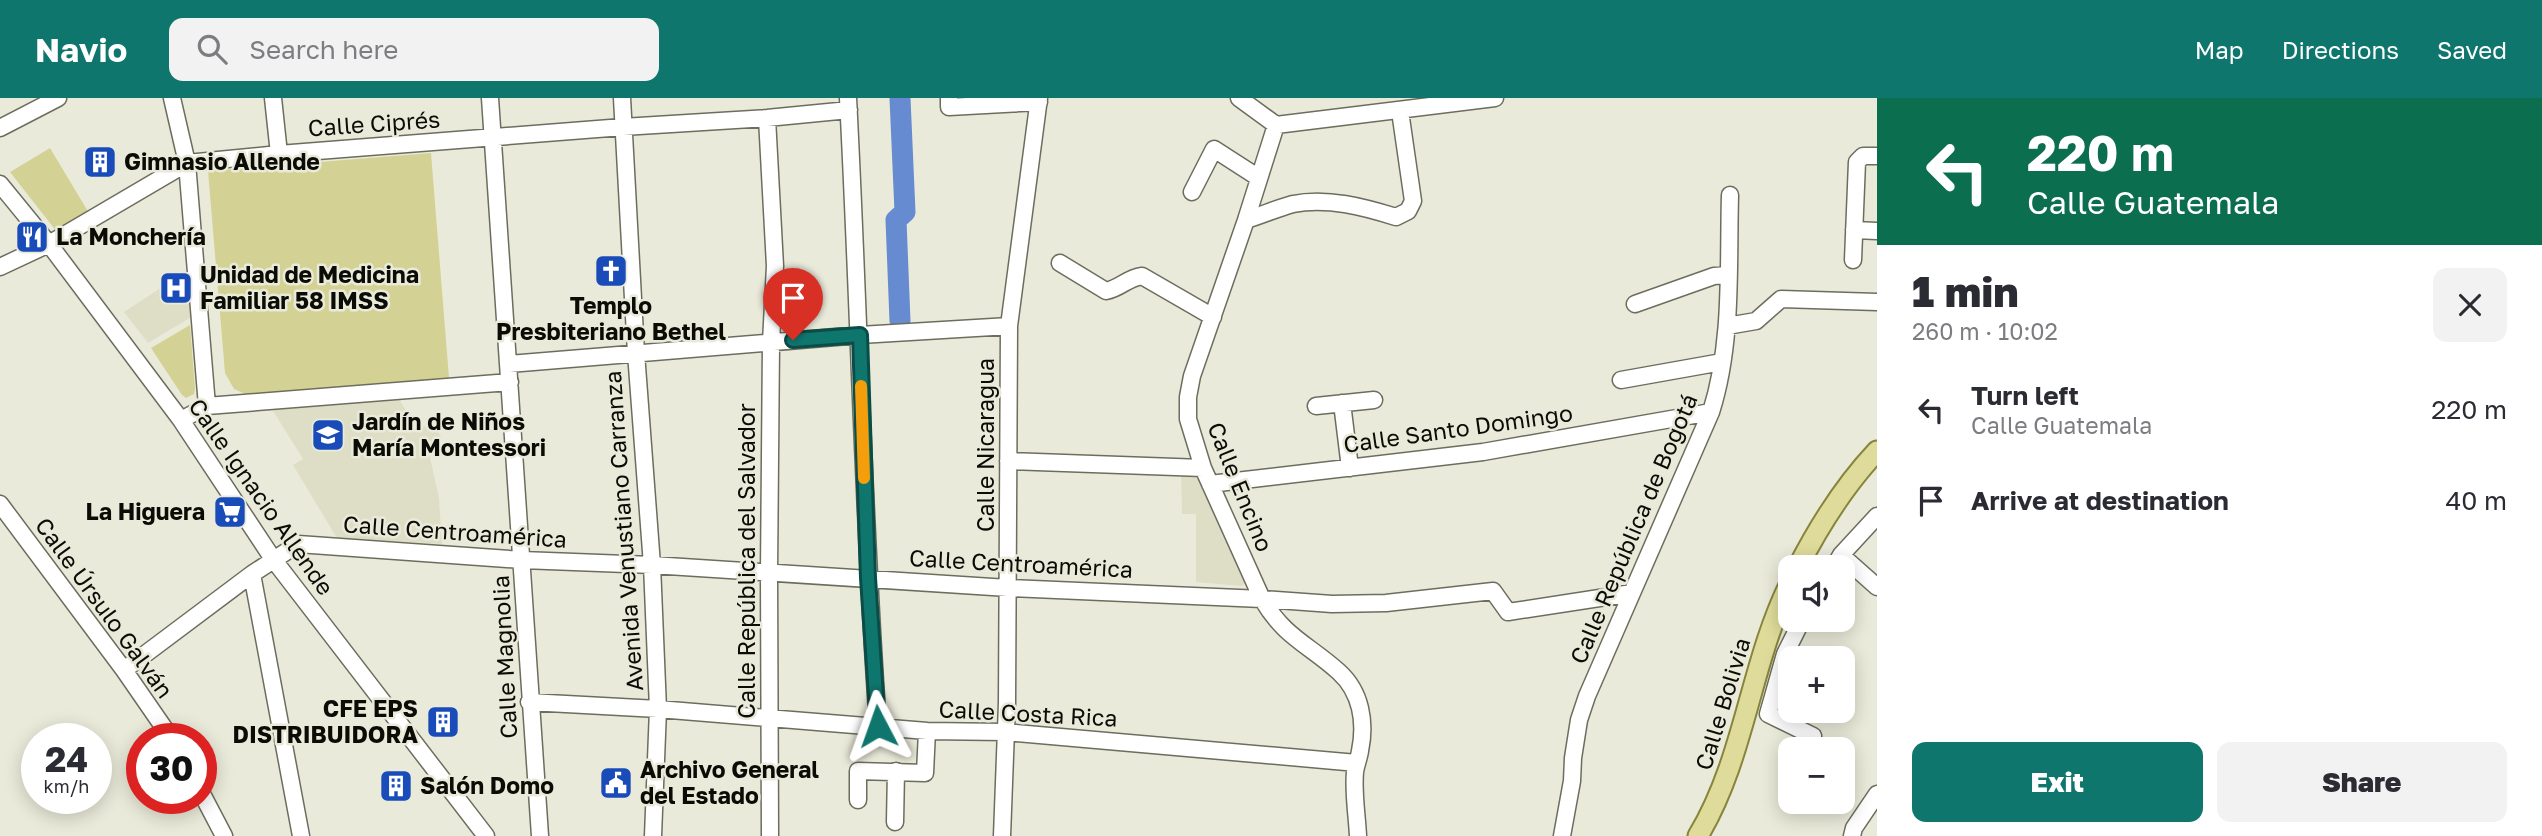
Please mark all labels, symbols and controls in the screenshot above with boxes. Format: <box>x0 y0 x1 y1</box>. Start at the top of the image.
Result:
search box <box>169 18 659 81</box>
text: Navio <box>35 30 127 69</box>
icon: search <box>193 30 231 68</box>
text: Search here <box>249 34 398 65</box>
text: Map <box>2195 35 2244 64</box>
text: Directions <box>2282 35 2399 64</box>
text: Saved <box>2437 35 2507 64</box>
street label: Calle Ciprés <box>307 104 441 142</box>
text: 220 m <box>2027 123 2174 182</box>
icon: left <box>1912 126 2003 217</box>
building icon: Gimnasio Allende <box>81 143 119 181</box>
place label: Gimnasio Allende <box>124 147 320 175</box>
text: Calle Guatemala <box>2027 183 2279 221</box>
restaurant icon: La Monchería <box>13 218 51 256</box>
place label: La Monchería <box>56 222 206 250</box>
church icon: Templo Presbiteriano Bethel <box>592 252 630 290</box>
place label: Unidad de Medicina Familiar 58 IMSS <box>200 260 419 314</box>
text: 1 min <box>1912 266 2019 316</box>
pin <box>763 268 823 340</box>
button: close <box>2433 268 2507 342</box>
hospital icon: Unidad de Medicina Familiar 58 IMSS <box>157 269 195 307</box>
icon: arrive <box>774 279 812 317</box>
place label: Templo Presbiteriano Bethel <box>496 291 726 345</box>
text: 260 m · 10:02 <box>1912 317 2058 345</box>
street label: Calle Nicaragua <box>971 358 999 532</box>
street label: Avenida Venustiano Carranza <box>598 370 648 692</box>
text: Turn left <box>1971 380 2079 411</box>
street label: Calle República de Bogotá <box>1563 389 1703 668</box>
icon: left <box>1912 391 1950 429</box>
street label: Calle Ignacio Allende <box>183 393 340 600</box>
text: 220 m <box>2431 394 2507 425</box>
street label: Calle Santo Domingo <box>1341 398 1574 458</box>
street label: Calle República del Salvador <box>732 403 760 719</box>
place label: Jardín de Niños María Montessori <box>352 407 546 461</box>
text: Calle Guatemala <box>1971 411 2152 439</box>
school or university icon: Jardín de Niños María Montessori <box>309 416 347 454</box>
street label: Calle Encino <box>1202 418 1280 555</box>
icon: arrive <box>1912 482 1950 520</box>
text: Arrive at destination <box>1971 485 2229 516</box>
text: 40 m <box>2446 485 2507 516</box>
supermarket icon: La Higuera <box>211 493 249 531</box>
place label: La Higuera <box>85 497 205 525</box>
street label: Calle Centroamérica <box>342 509 568 553</box>
street label: Calle Úrsulo Galván <box>30 512 180 703</box>
street label: Calle Centroamérica <box>908 543 1134 583</box>
map controls <box>1778 555 1855 814</box>
button: sound <box>1778 555 1855 632</box>
street label: Calle Magnolia <box>486 575 522 739</box>
street label: Calle Bolivia <box>1689 634 1755 773</box>
button: + <box>1778 646 1855 723</box>
position arrow <box>841 689 915 763</box>
place label: CFE EPS DISTRIBUIDORA <box>233 694 419 748</box>
street label: Calle Costa Rica <box>938 694 1118 732</box>
building icon: CFE EPS DISTRIBUIDORA <box>424 703 462 741</box>
speed limit sign: 30 <box>126 723 217 814</box>
button: − <box>1778 737 1855 814</box>
text: 24 <box>45 738 88 780</box>
button: Exit <box>1912 742 2203 822</box>
button: Share <box>2217 742 2507 822</box>
place label: Archivo General del Estado <box>640 755 819 809</box>
public building icon: Archivo General del Estado <box>597 764 635 802</box>
building icon: Salón Domo <box>377 767 415 805</box>
place label: Salón Domo <box>420 771 554 799</box>
text: km/h <box>44 775 89 797</box>

